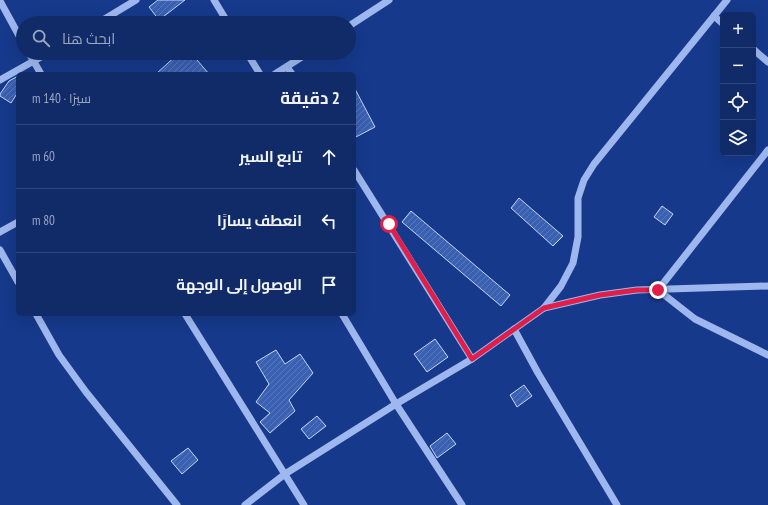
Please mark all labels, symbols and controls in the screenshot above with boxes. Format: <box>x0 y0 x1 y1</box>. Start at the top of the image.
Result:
map controls <box>720 12 756 156</box>
button: + <box>720 12 756 48</box>
search box <box>16 16 356 60</box>
icon: search <box>30 27 52 49</box>
text: ابحث هنا <box>62 29 115 48</box>
button: − <box>720 48 756 84</box>
button: locate <box>720 84 756 120</box>
text: 2 دقيقة <box>280 87 340 109</box>
text: سيرًا · 140 m <box>32 90 91 107</box>
button: layers <box>720 120 756 156</box>
icon: ahead <box>318 146 340 168</box>
text: تابع السير <box>239 147 302 166</box>
text: 60 m <box>32 148 55 165</box>
icon: left <box>318 210 340 232</box>
text: انعطف يسارًا <box>217 211 302 230</box>
text: 80 m <box>32 212 55 229</box>
route start <box>380 215 398 233</box>
icon: arrive <box>318 274 340 296</box>
text: الوصول إلى الوجهة <box>176 275 302 294</box>
route end <box>649 281 667 299</box>

